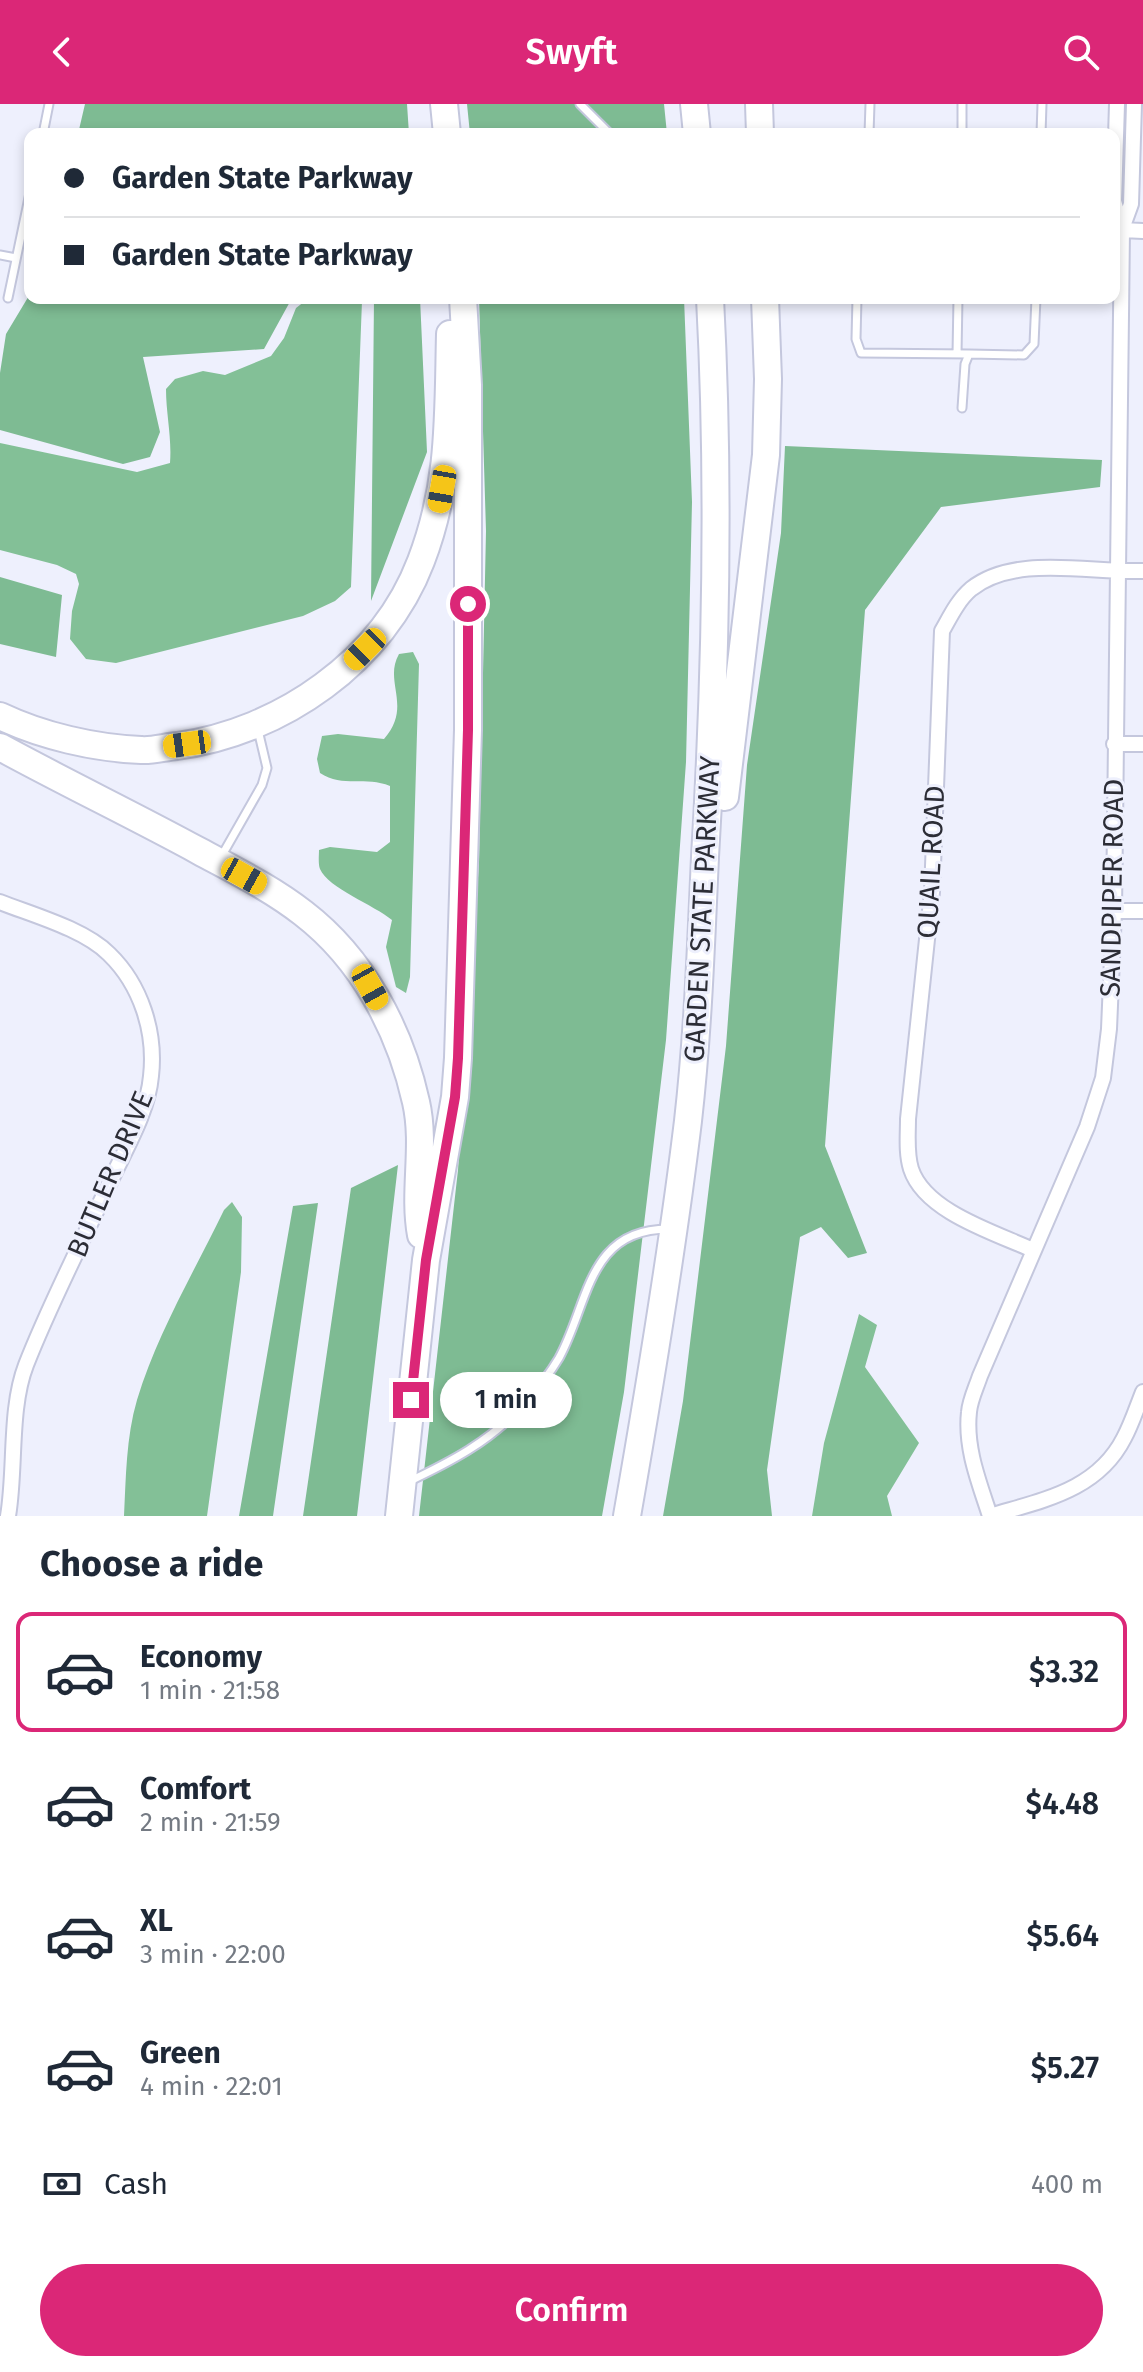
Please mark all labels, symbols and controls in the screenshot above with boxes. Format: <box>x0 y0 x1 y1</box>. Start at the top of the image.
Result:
icon: back <box>40 30 84 74</box>
text: Swyft <box>526 30 617 74</box>
icon: search <box>1059 30 1103 74</box>
text: Garden State Parkway <box>112 160 412 196</box>
text: Garden State Parkway <box>112 237 412 273</box>
car <box>426 463 458 515</box>
route start <box>450 586 486 622</box>
car <box>340 624 390 674</box>
car <box>162 729 212 759</box>
street label: GARDEN STATE PARKWAY <box>677 754 727 1063</box>
street label: SANDPIPER ROAD <box>1094 779 1130 997</box>
street label: QUAIL ROAD <box>911 785 951 939</box>
car <box>217 854 271 898</box>
car <box>348 960 392 1014</box>
street label: BUTLER DRIVE <box>60 1086 160 1262</box>
callout: 1 min <box>439 1372 571 1428</box>
route end <box>393 1382 429 1418</box>
text: 1 min <box>475 1384 537 1415</box>
text: Choose a ride <box>40 1542 263 1586</box>
icon: car <box>44 1636 116 1708</box>
text: Economy <box>140 1639 262 1675</box>
text: $3.32 <box>1029 1654 1099 1690</box>
text: 1 min · 21:58 <box>140 1675 280 1706</box>
icon: car <box>44 1768 116 1840</box>
text: Comfort <box>140 1771 251 1807</box>
text: $4.48 <box>1026 1786 1099 1822</box>
text: 2 min · 21:59 <box>140 1807 281 1838</box>
icon: car <box>44 1900 116 1972</box>
text: XL <box>140 1903 173 1939</box>
text: $5.64 <box>1027 1918 1099 1954</box>
text: 3 min · 22:00 <box>140 1939 286 1970</box>
icon: car <box>44 2032 116 2104</box>
text: Green <box>140 2035 221 2071</box>
text: $5.27 <box>1031 2050 1099 2086</box>
text: 4 min · 22:01 <box>140 2071 283 2102</box>
icon: cash <box>40 2162 84 2206</box>
text: Cash <box>104 2166 168 2202</box>
text: 400 m <box>1031 2169 1103 2200</box>
button: Confirm <box>40 2264 1103 2356</box>

